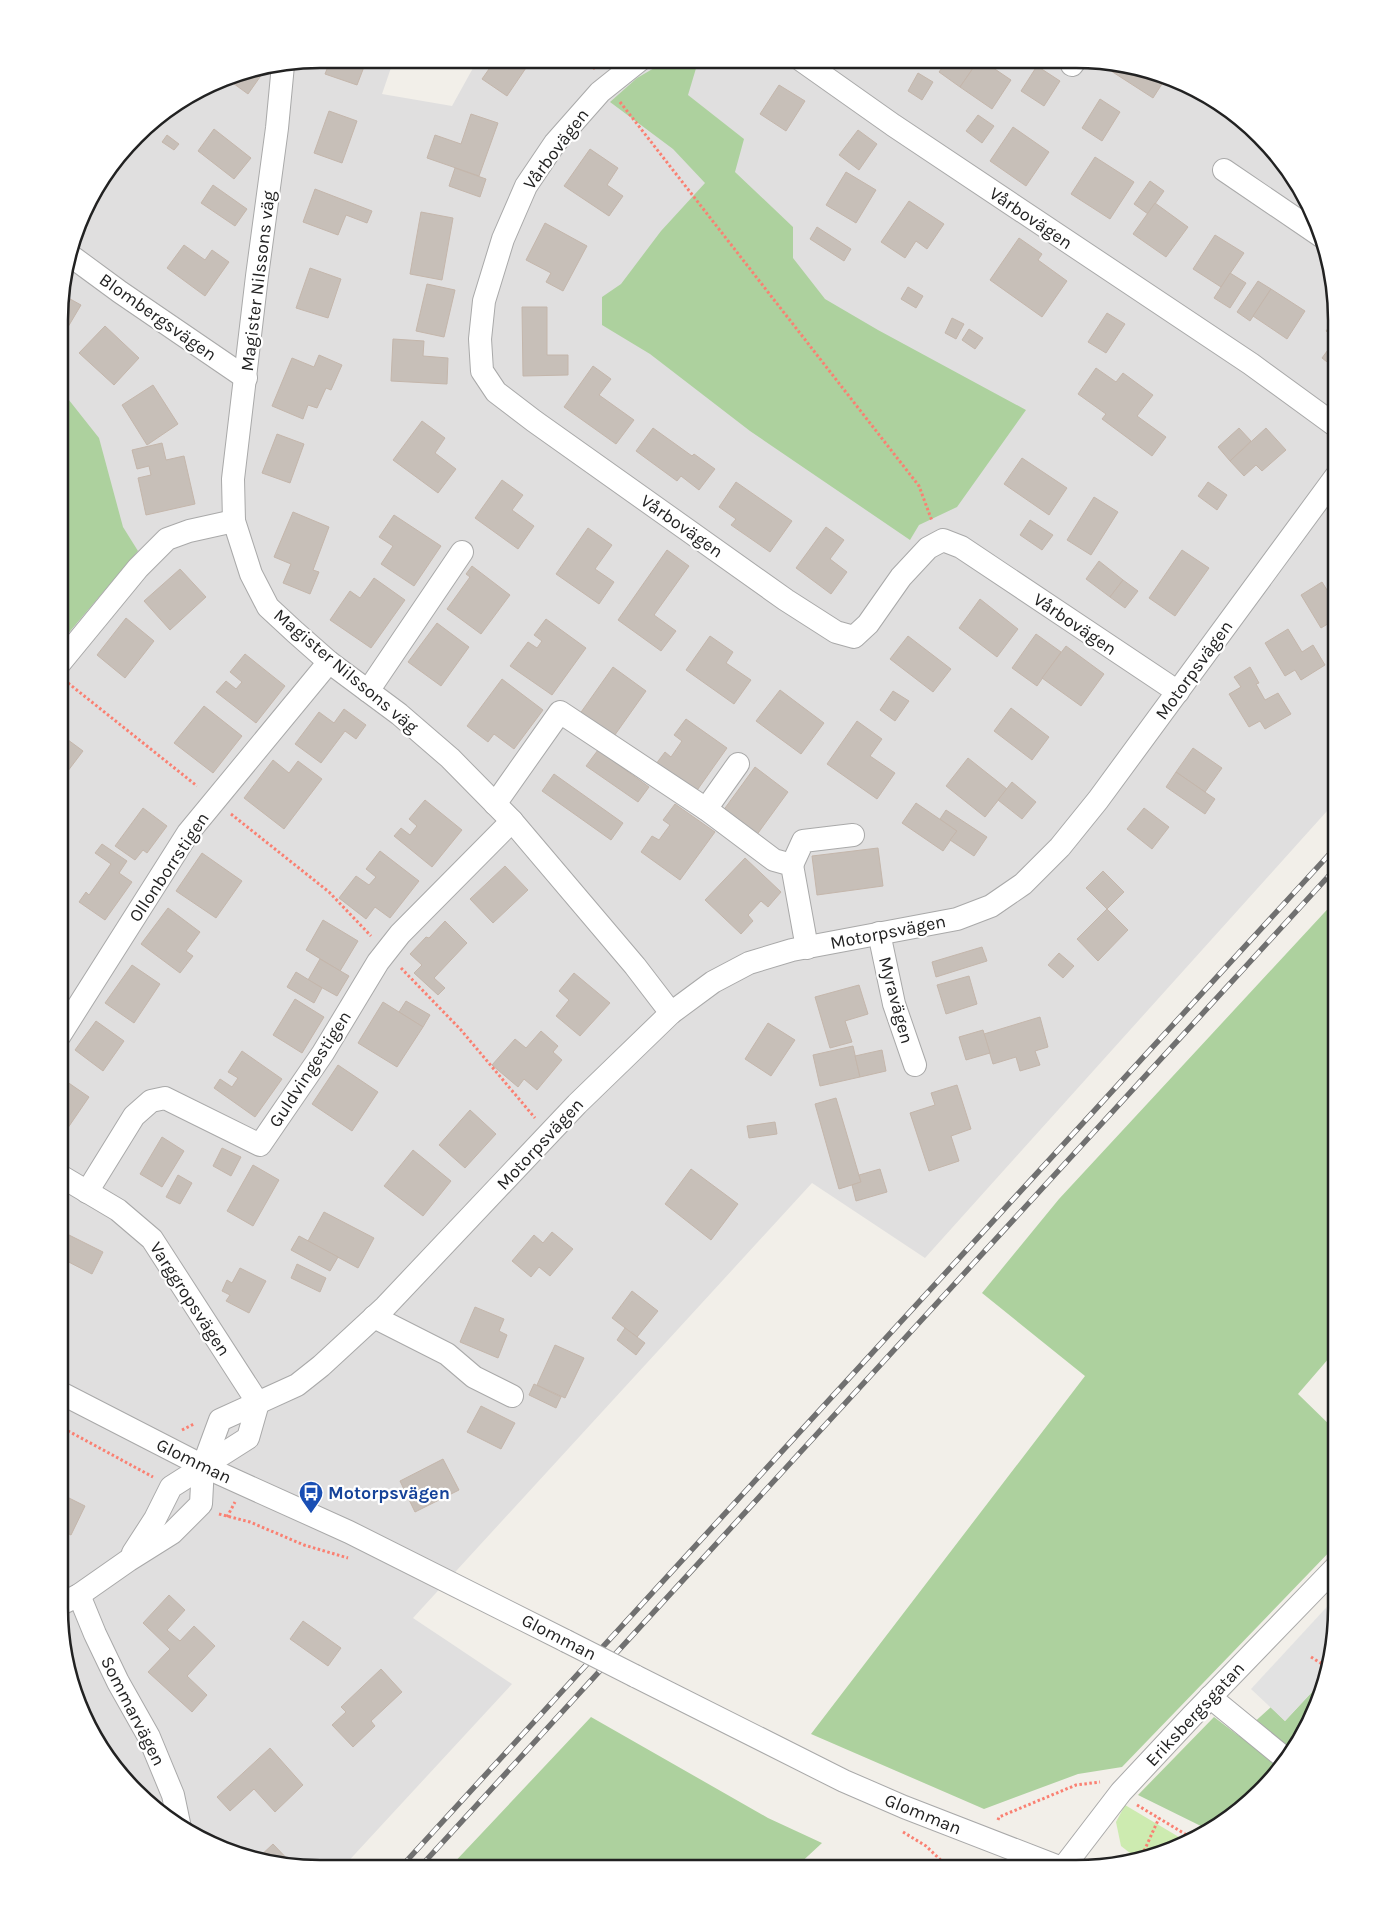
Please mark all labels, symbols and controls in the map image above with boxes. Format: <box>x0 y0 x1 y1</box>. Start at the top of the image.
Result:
street label: Vårbovägen <box>518 104 594 194</box>
street label: Vårbovägen <box>985 182 1077 254</box>
street label: Magister Nilssons väg <box>236 189 280 373</box>
street label: Blombergsvägen <box>95 268 221 366</box>
street label: Vårbovägen <box>636 490 728 562</box>
street label: Vårbovägen <box>1029 588 1121 660</box>
street label: Magister Nilssons väg <box>269 604 423 738</box>
street label: Motorpsvägen <box>1151 616 1237 724</box>
street label: Ollonborrstigen <box>124 808 214 926</box>
street label: Motorpsvägen <box>828 910 948 954</box>
street label: Myravägen <box>874 954 918 1046</box>
street label: Guldvingestigen <box>264 1007 356 1131</box>
street label: Motorpsvägen <box>492 1094 588 1194</box>
street label: Varggropsvägen <box>145 1238 235 1360</box>
street label: Glomman <box>153 1433 235 1489</box>
bus stop icon: Motorpsvägen <box>298 1480 324 1514</box>
place label: Motorpsvägen <box>328 1482 450 1504</box>
street label: Glomman <box>518 1609 600 1665</box>
street label: Sommarvägen <box>96 1653 170 1769</box>
street label: Eriksbergsgatan <box>1141 1657 1249 1771</box>
street label: Glomman <box>881 1789 965 1839</box>

